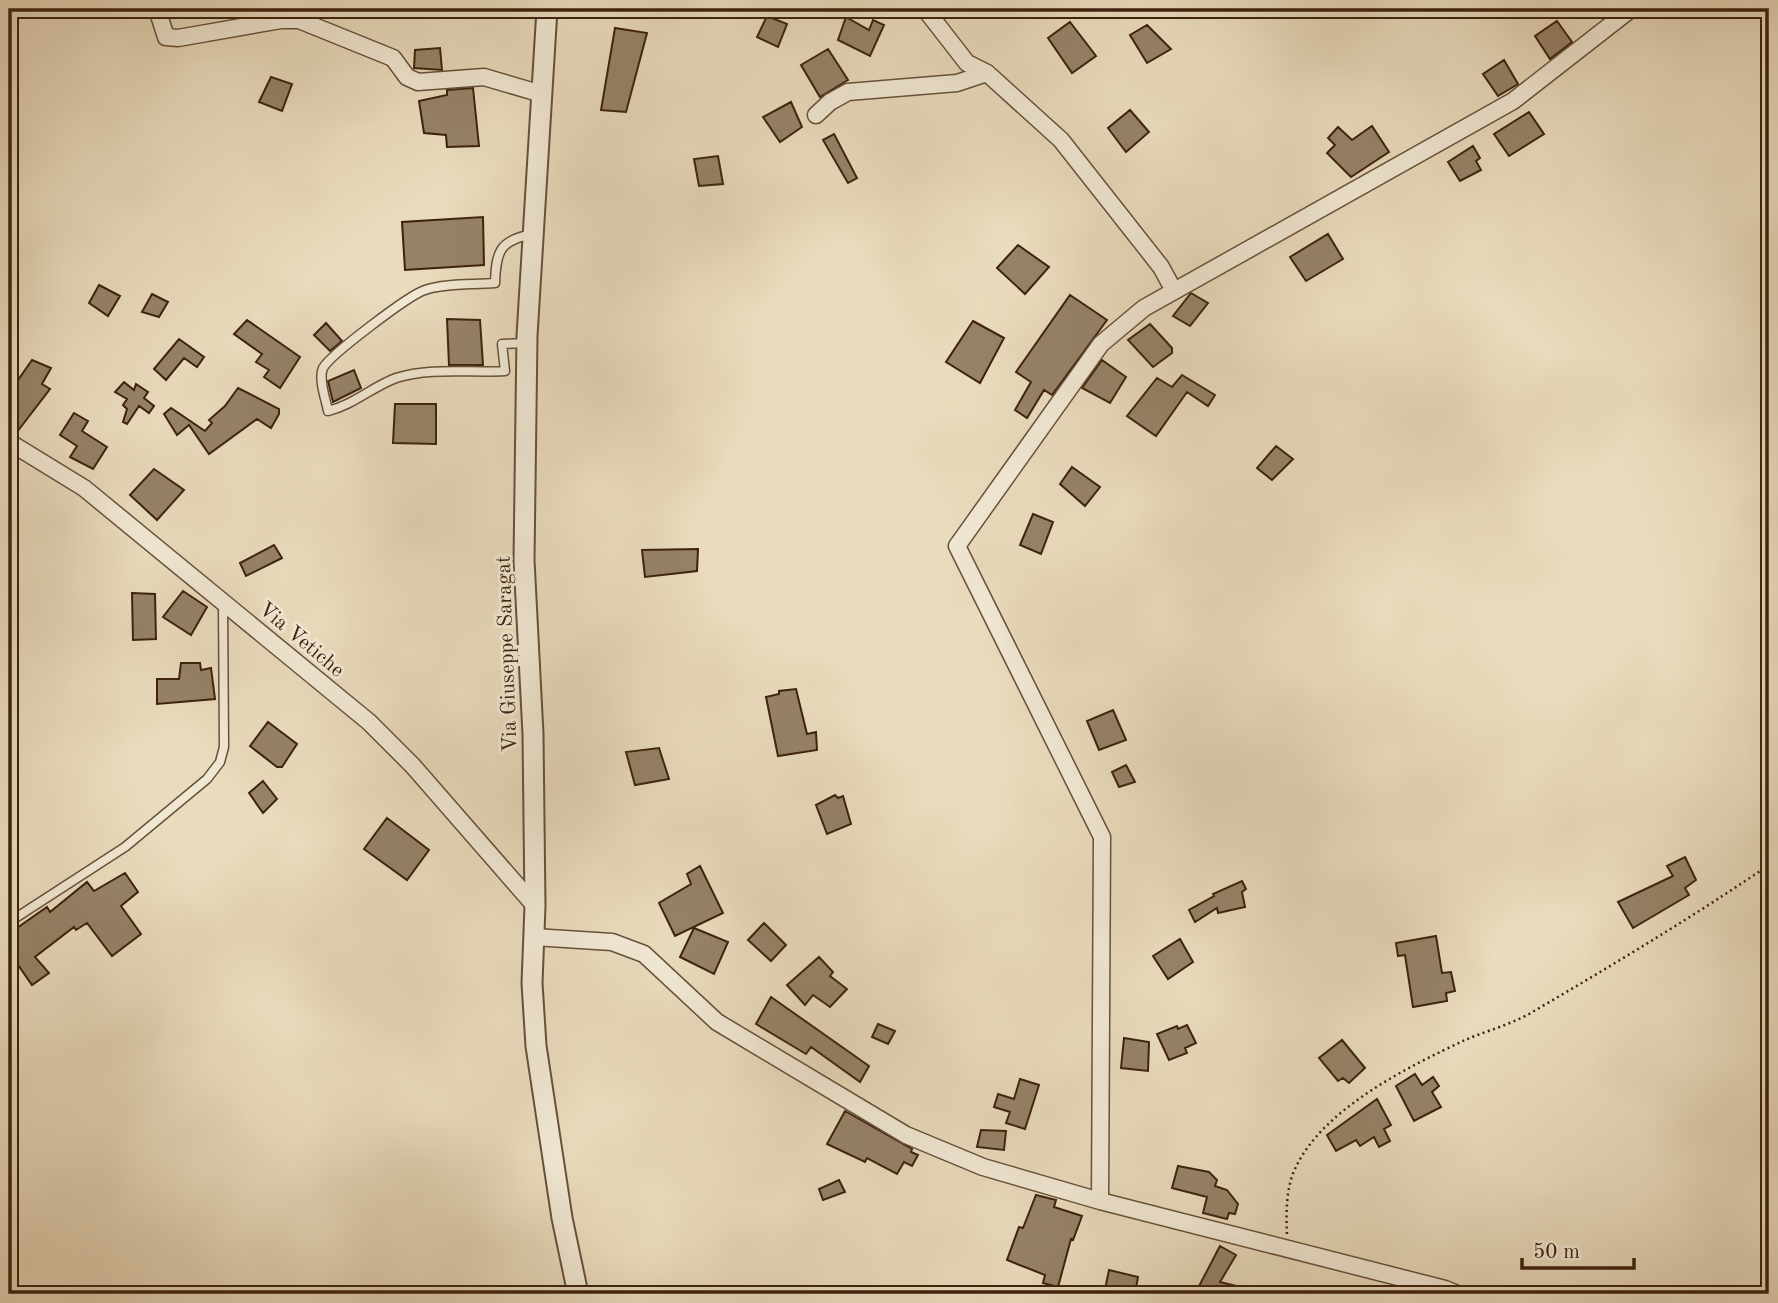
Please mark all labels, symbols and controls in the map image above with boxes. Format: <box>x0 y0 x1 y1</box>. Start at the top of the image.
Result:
street label: Via Giuseppe Saragat <box>494 555 521 753</box>
street label: Via Vetiche <box>254 599 348 682</box>
scale bar <box>1522 1226 1634 1270</box>
text: 50 m <box>1533 1242 1580 1263</box>

